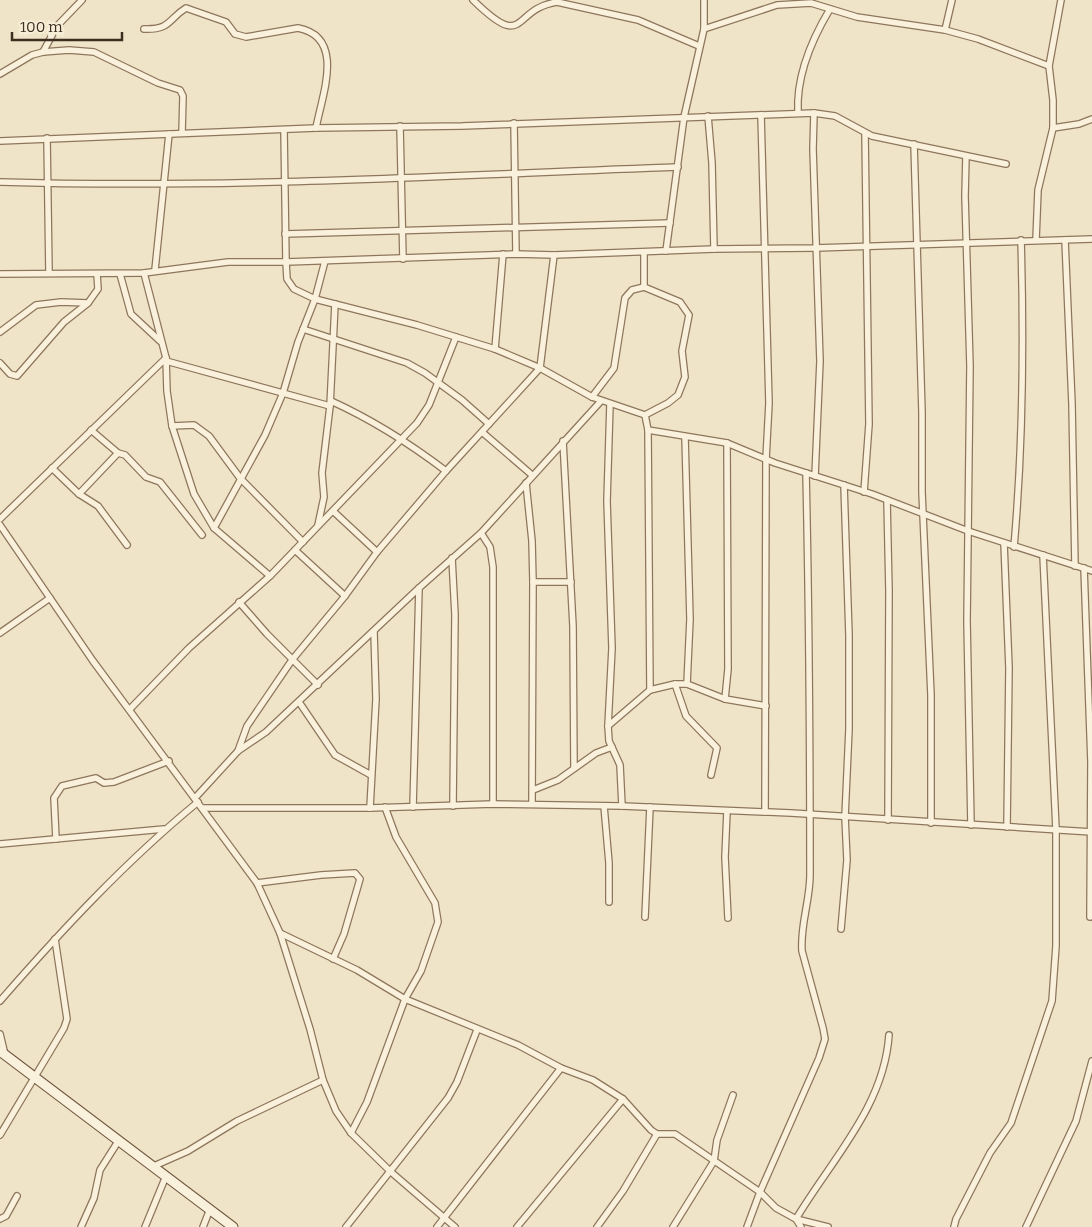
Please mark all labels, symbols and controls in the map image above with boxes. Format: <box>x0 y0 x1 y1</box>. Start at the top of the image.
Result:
scale bar <box>12 10 122 42</box>
text: 100 m <box>20 18 63 36</box>

